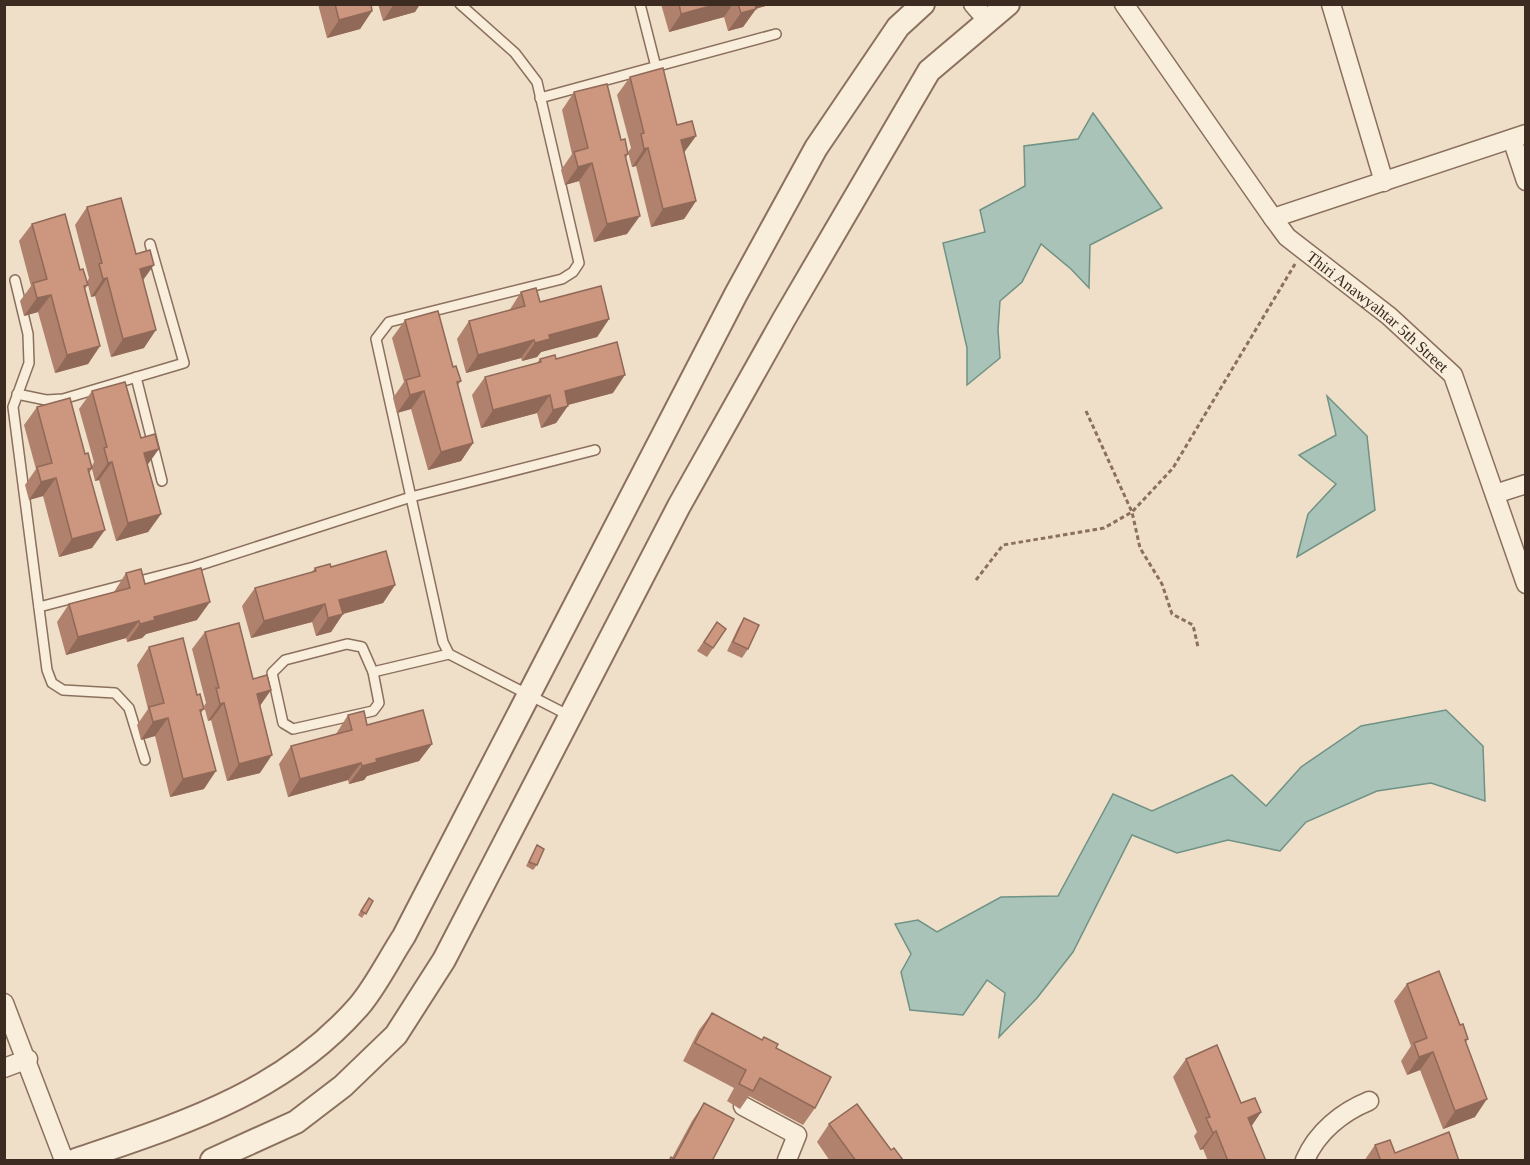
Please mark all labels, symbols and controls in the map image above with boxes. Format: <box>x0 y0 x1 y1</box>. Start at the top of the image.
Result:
street label: Thiri Anawyahtar 5th Street <box>1304 247 1452 375</box>

